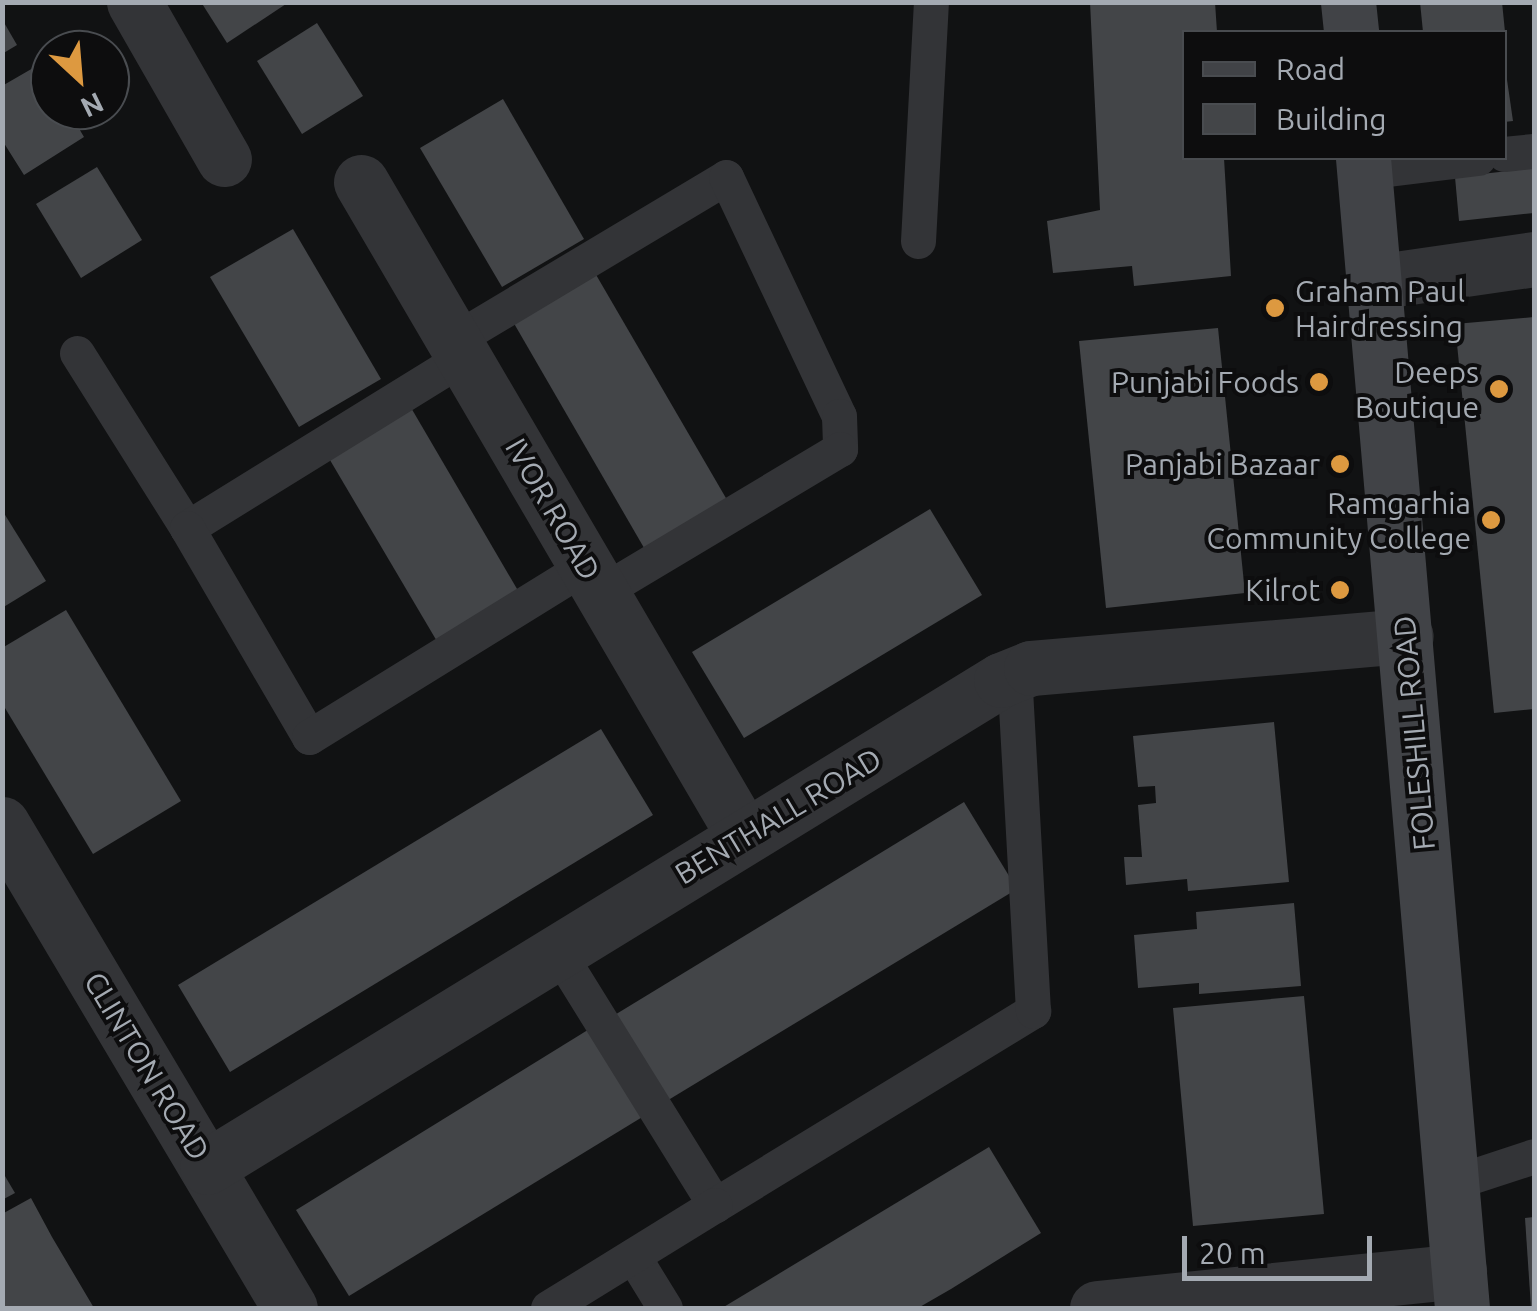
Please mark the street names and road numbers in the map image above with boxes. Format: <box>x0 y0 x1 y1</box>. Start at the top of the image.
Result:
street label: IVOR ROAD <box>498 432 608 586</box>
street label: FOLESHILL ROAD <box>1386 614 1442 852</box>
street label: BENTHALL ROAD <box>668 740 888 892</box>
street label: CLINTON ROAD <box>77 966 217 1166</box>

